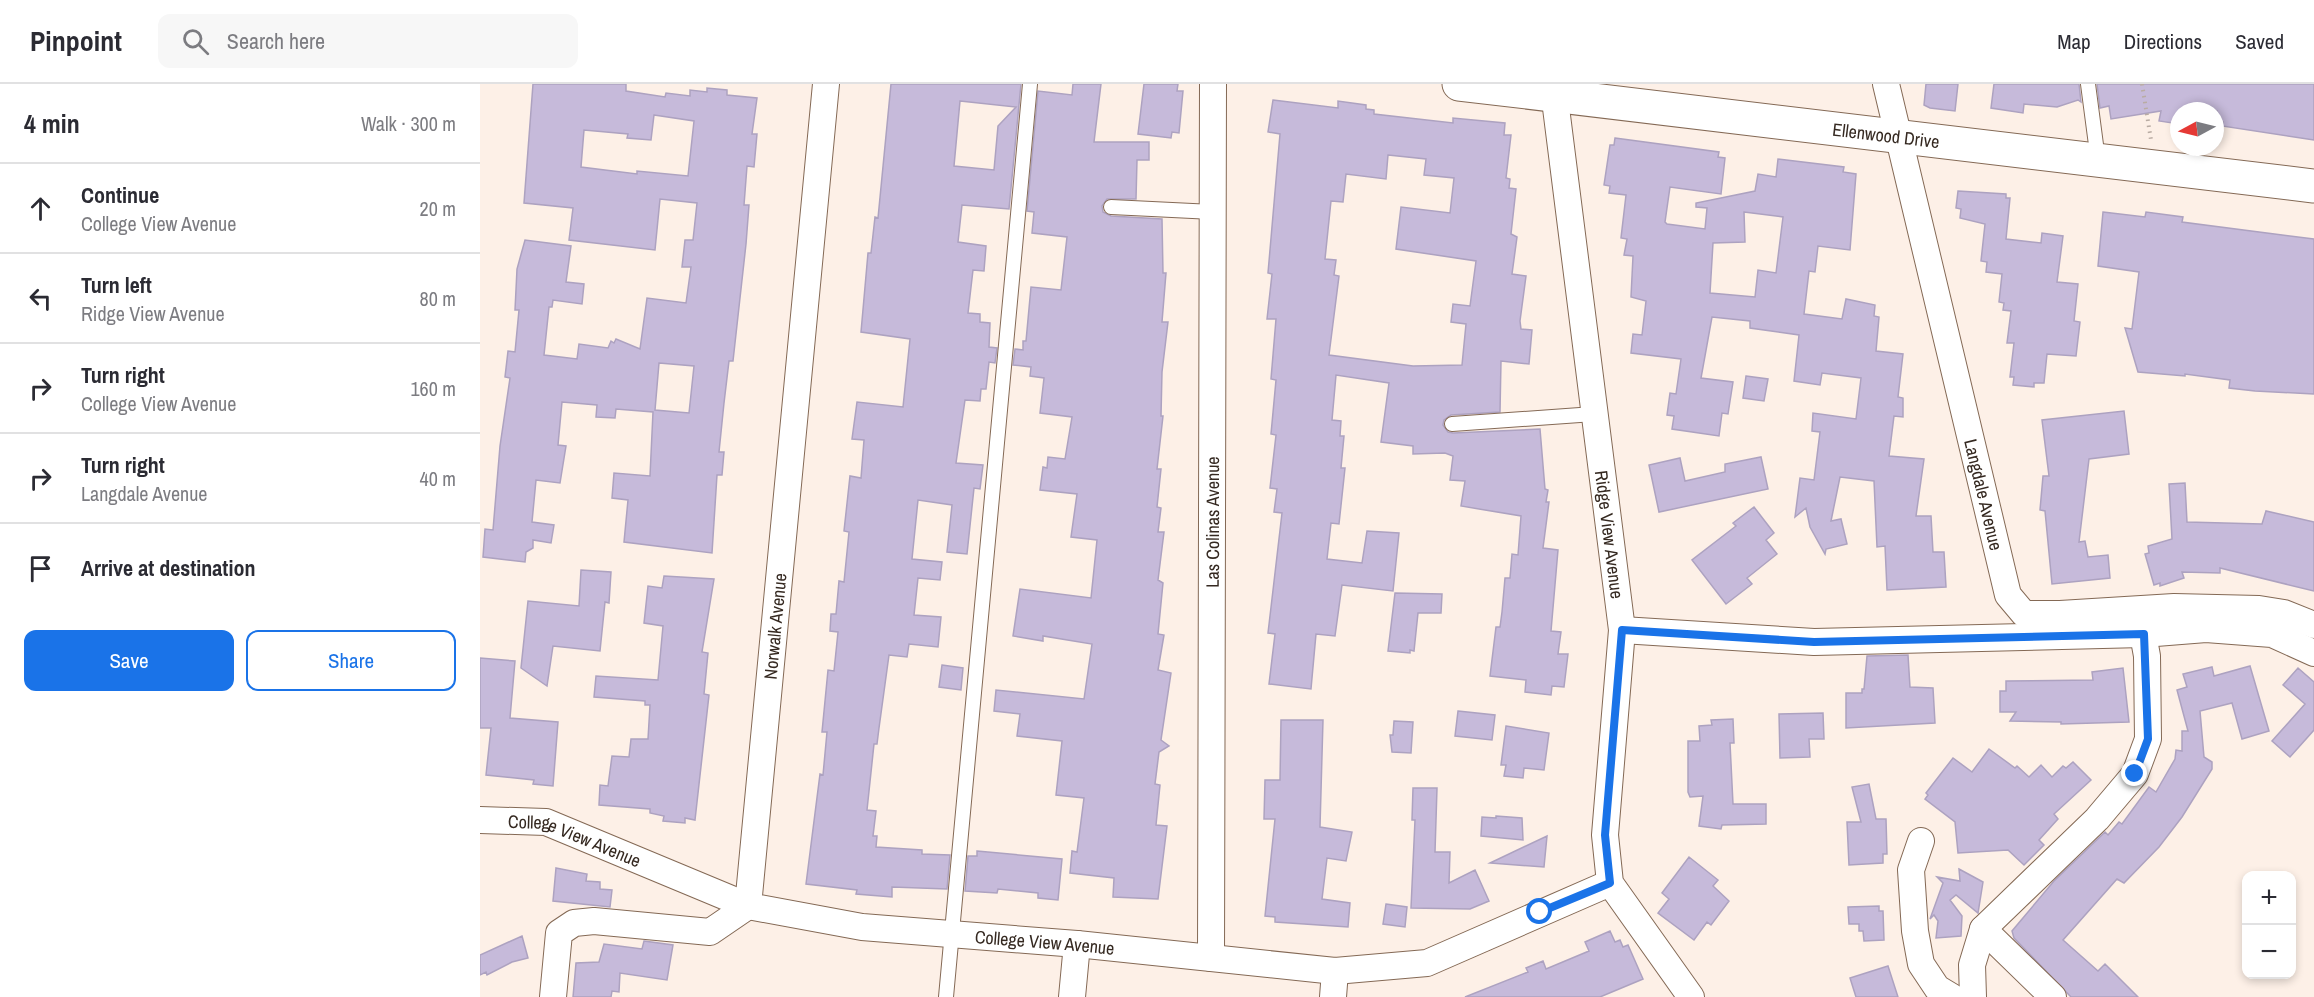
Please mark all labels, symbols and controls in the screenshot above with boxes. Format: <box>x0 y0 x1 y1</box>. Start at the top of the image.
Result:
search box <box>158 14 578 68</box>
text: Pinpoint <box>30 22 122 60</box>
icon: search <box>179 25 212 58</box>
text: Search here <box>227 26 325 56</box>
text: Map <box>2057 27 2091 56</box>
text: Directions <box>2124 27 2202 56</box>
text: Saved <box>2235 27 2284 56</box>
north arrow <box>2170 102 2224 156</box>
text: 4 min <box>24 106 80 141</box>
text: Walk · 300 m <box>361 110 456 137</box>
street label: Ellenwood Drive <box>1831 116 1941 154</box>
text: Continue <box>81 180 159 210</box>
icon: ahead <box>24 192 57 225</box>
text: 20 m <box>420 195 456 222</box>
text: College View Avenue <box>81 210 236 237</box>
text: Turn left <box>81 270 152 300</box>
icon: left <box>24 282 57 315</box>
text: 80 m <box>420 285 456 312</box>
text: Ridge View Avenue <box>81 300 225 327</box>
text: Turn right <box>81 360 165 390</box>
icon: right <box>24 372 57 405</box>
text: 160 m <box>410 375 456 402</box>
text: College View Avenue <box>81 390 236 417</box>
street label: Langdale Avenue <box>1959 436 2009 553</box>
text: Turn right <box>81 450 165 480</box>
street label: Las Colinas Avenue <box>1199 456 1225 588</box>
icon: right <box>24 462 57 495</box>
text: 40 m <box>420 465 456 492</box>
street label: Ridge View Avenue <box>1589 469 1630 600</box>
text: Langdale Avenue <box>81 480 207 507</box>
icon: arrive <box>24 552 57 585</box>
text: Arrive at destination <box>81 553 255 583</box>
street label: Norwalk Avenue <box>757 572 792 680</box>
button: Save <box>24 630 234 691</box>
button: Share <box>246 630 456 691</box>
route end <box>2121 760 2147 786</box>
street label: College View Avenue <box>508 808 645 873</box>
map controls <box>2242 871 2296 979</box>
button: + <box>2242 871 2296 925</box>
route start <box>1526 898 1552 924</box>
street label: College View Avenue <box>974 923 1116 960</box>
button: − <box>2242 925 2296 979</box>

